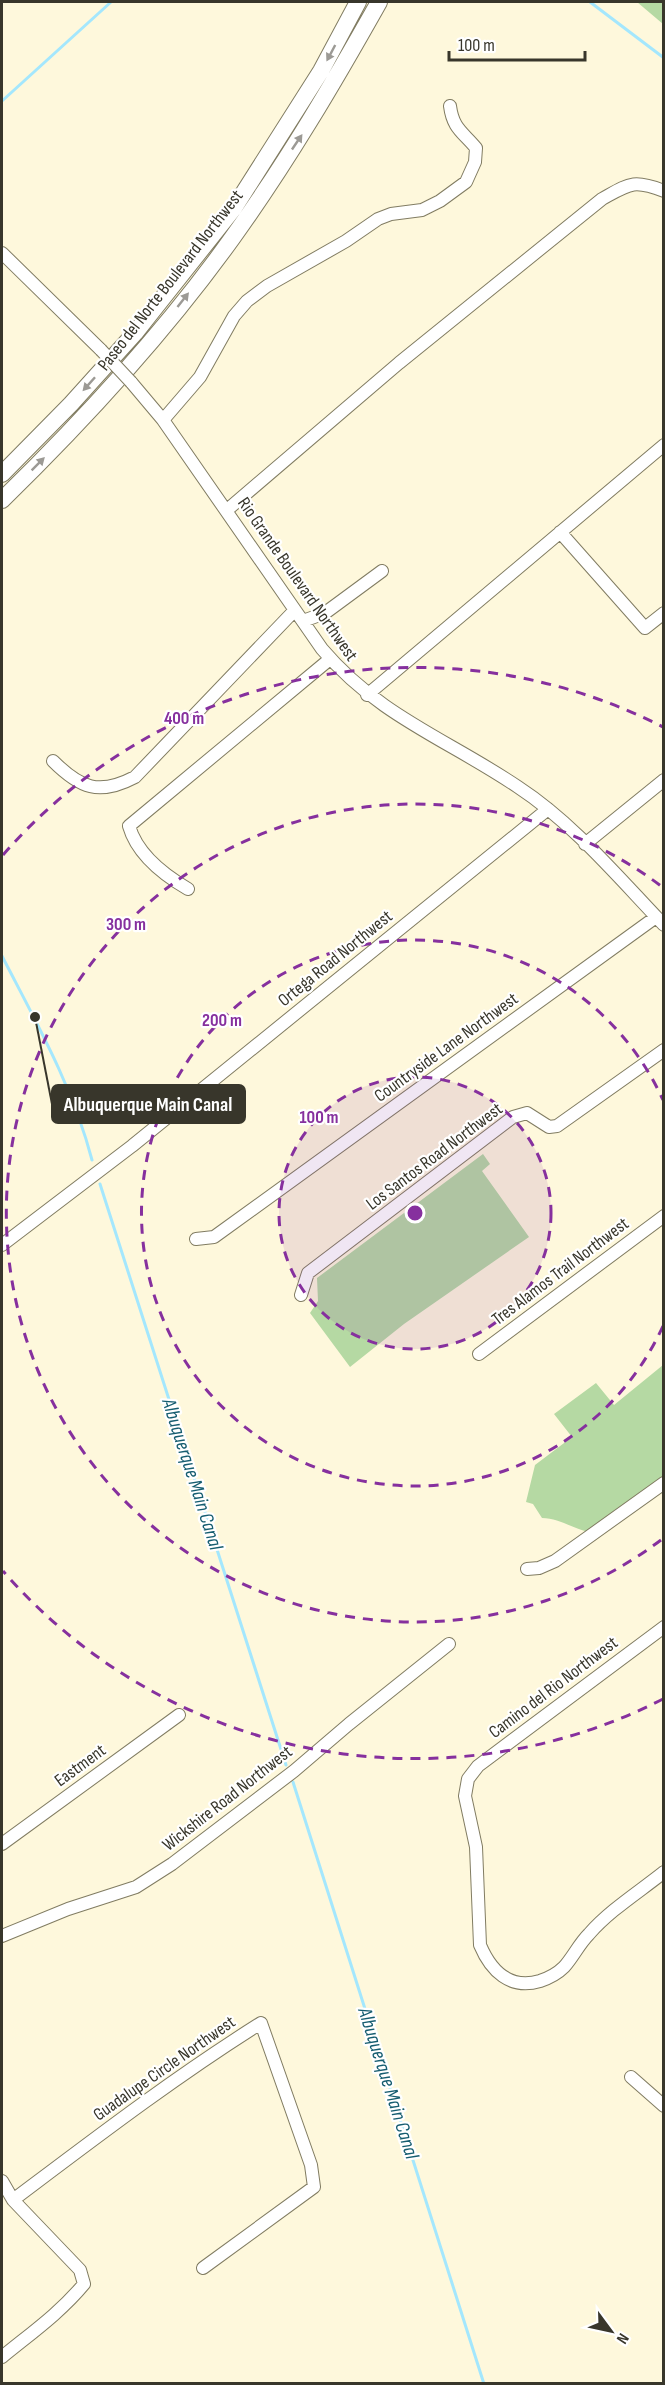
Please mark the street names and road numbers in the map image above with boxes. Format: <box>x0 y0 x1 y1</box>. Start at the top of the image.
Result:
street label: Paseo del Norte Boulevard Northwest <box>93 185 248 375</box>
street label: Rio Grande Boulevard Northwest <box>233 493 362 666</box>
street label: Ortega Road Northwest <box>274 906 397 1011</box>
street label: Countryside Lane Northwest <box>370 988 523 1107</box>
street label: Los Santos Road Northwest <box>362 1098 507 1214</box>
street label: Tres Alamos Trail Northwest <box>488 1213 633 1330</box>
street label: Camino del Rio Northwest <box>485 1632 622 1743</box>
street label: Eastment <box>51 1740 110 1791</box>
street label: Wickshire Road Northwest <box>158 1741 297 1856</box>
street label: Guadalupe Circle Northwest <box>89 2011 240 2125</box>

